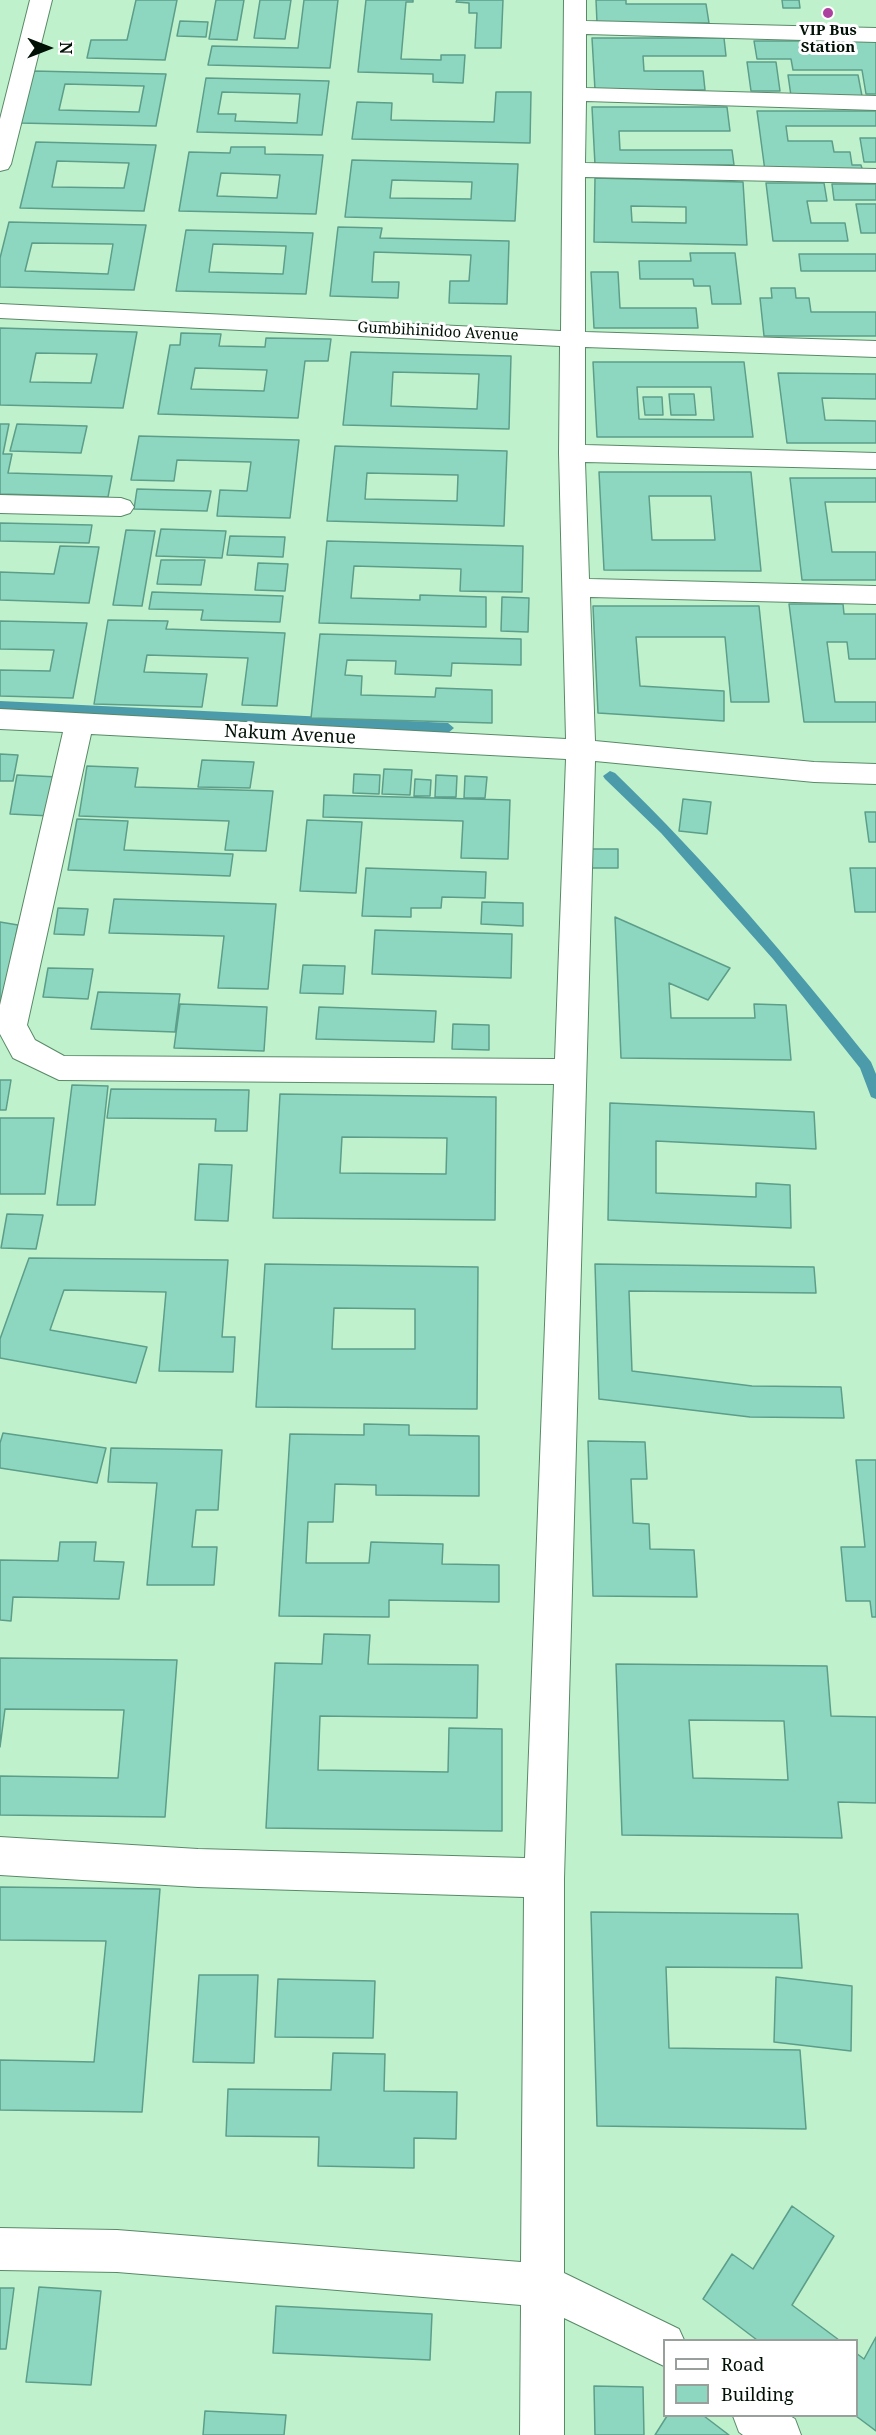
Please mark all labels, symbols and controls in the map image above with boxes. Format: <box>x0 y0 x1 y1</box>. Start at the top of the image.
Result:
marker: VIP Bus Station <box>821 6 835 20</box>
north arrow <box>18 18 78 78</box>
place label: VIP Bus Station <box>799 22 857 57</box>
text: N <box>55 42 77 54</box>
street label: Gumbihinidoo Avenue <box>357 319 519 345</box>
street label: Nakum Avenue <box>224 721 356 749</box>
legend <box>663 2339 858 2417</box>
text: Road <box>721 2352 764 2376</box>
text: Building <box>721 2382 794 2406</box>

